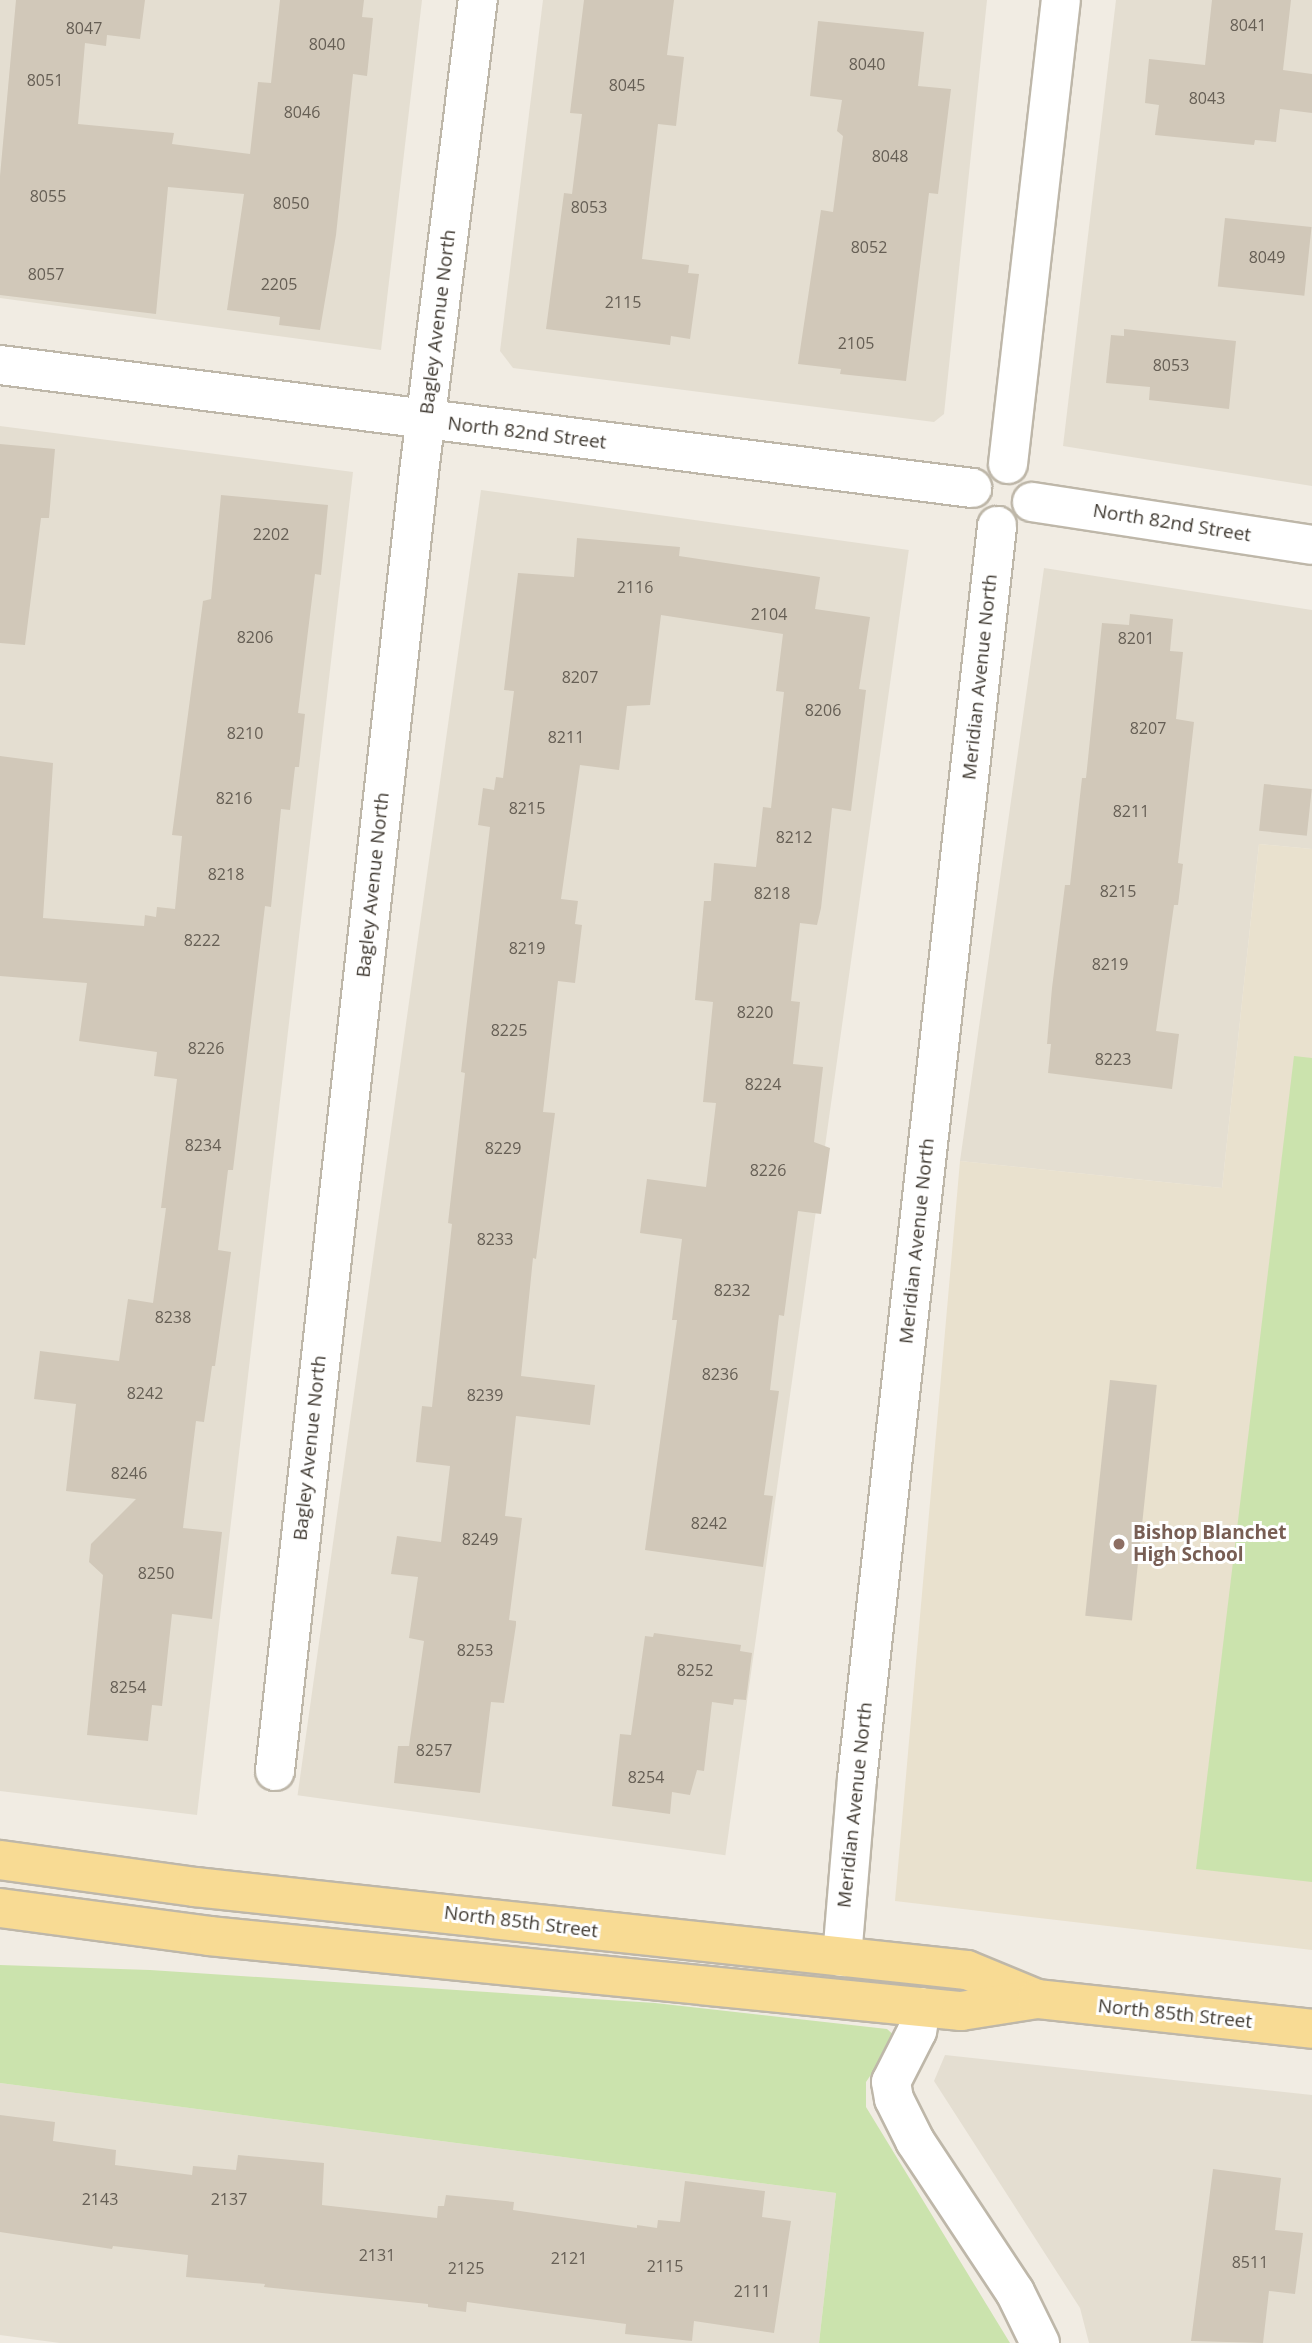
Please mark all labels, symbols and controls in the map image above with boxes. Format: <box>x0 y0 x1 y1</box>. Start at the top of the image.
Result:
house number: 8041 <box>1230 15 1266 35</box>
house number: 8047 <box>66 18 102 38</box>
house number: 8040 <box>309 34 345 54</box>
house number: 8040 <box>849 54 885 74</box>
house number: 8051 <box>27 70 63 90</box>
house number: 8045 <box>609 75 645 95</box>
house number: 8043 <box>1189 88 1225 108</box>
house number: 8046 <box>284 102 320 122</box>
house number: 8048 <box>872 146 908 166</box>
house number: 8055 <box>30 186 66 206</box>
house number: 8050 <box>273 193 309 213</box>
house number: 8053 <box>571 197 607 217</box>
street label: Bagley Avenue North <box>415 228 461 416</box>
house number: 8052 <box>851 237 887 257</box>
house number: 8049 <box>1249 247 1285 267</box>
house number: 8057 <box>28 264 64 284</box>
house number: 2205 <box>261 274 297 294</box>
house number: 2115 <box>605 292 641 312</box>
house number: 2105 <box>838 333 874 353</box>
house number: 8053 <box>1153 355 1189 375</box>
street label: North 82nd Street <box>446 412 608 454</box>
street label: North 82nd Street <box>1091 499 1253 547</box>
house number: 2202 <box>253 524 289 544</box>
street label: Meridian Avenue North <box>958 573 1002 781</box>
house number: 2116 <box>617 577 653 597</box>
house number: 2104 <box>751 604 787 624</box>
house number: 8206 <box>237 627 273 647</box>
house number: 8201 <box>1118 628 1154 648</box>
house number: 8207 <box>562 667 598 687</box>
house number: 8206 <box>805 700 841 720</box>
house number: 8207 <box>1130 718 1166 738</box>
house number: 8210 <box>227 723 263 743</box>
house number: 8211 <box>548 727 584 747</box>
house number: 8216 <box>216 788 252 808</box>
street label: Bagley Avenue North <box>352 791 394 979</box>
house number: 8215 <box>509 798 545 818</box>
house number: 8211 <box>1113 801 1149 821</box>
house number: 8212 <box>776 827 812 847</box>
house number: 8218 <box>208 864 244 884</box>
house number: 8215 <box>1100 881 1136 901</box>
house number: 8218 <box>754 883 790 903</box>
house number: 8222 <box>184 930 220 950</box>
house number: 8219 <box>509 938 545 958</box>
house number: 8219 <box>1092 954 1128 974</box>
house number: 8220 <box>737 1002 773 1022</box>
house number: 8225 <box>491 1020 527 1040</box>
house number: 8226 <box>188 1038 224 1058</box>
house number: 8223 <box>1095 1049 1131 1069</box>
house number: 8224 <box>745 1074 781 1094</box>
house number: 8234 <box>185 1135 221 1155</box>
street label: Meridian Avenue North <box>895 1137 939 1345</box>
house number: 8229 <box>485 1138 521 1158</box>
house number: 8226 <box>750 1160 786 1180</box>
house number: 8233 <box>477 1229 513 1249</box>
house number: 8232 <box>714 1280 750 1300</box>
house number: 8238 <box>155 1307 191 1327</box>
street label: Bagley Avenue North <box>289 1354 331 1542</box>
house number: 8236 <box>702 1364 738 1384</box>
house number: 8242 <box>127 1383 163 1403</box>
house number: 8239 <box>467 1385 503 1405</box>
house number: 8246 <box>111 1463 147 1483</box>
house number: 8242 <box>691 1513 727 1533</box>
place label: Bishop Blanchet High School <box>1133 1522 1286 1566</box>
house number: 8249 <box>462 1529 498 1549</box>
marker: Bishop Blanchet High School <box>1111 1536 1127 1552</box>
house number: 8250 <box>138 1563 174 1583</box>
house number: 8253 <box>457 1640 493 1660</box>
house number: 8252 <box>677 1660 713 1680</box>
house number: 8254 <box>110 1677 146 1697</box>
street label: Meridian Avenue North <box>833 1701 877 1909</box>
house number: 8257 <box>416 1740 452 1760</box>
house number: 8254 <box>628 1767 664 1787</box>
street label: North 85th Street <box>443 1901 599 1943</box>
street label: North 85th Street <box>1097 1995 1253 2033</box>
house number: 2143 <box>82 2189 118 2209</box>
house number: 2137 <box>211 2189 247 2209</box>
house number: 2131 <box>359 2245 395 2265</box>
house number: 2121 <box>551 2248 587 2268</box>
house number: 8511 <box>1232 2252 1268 2272</box>
house number: 2115 <box>647 2256 683 2276</box>
house number: 2125 <box>448 2258 484 2278</box>
house number: 2111 <box>734 2281 770 2301</box>

